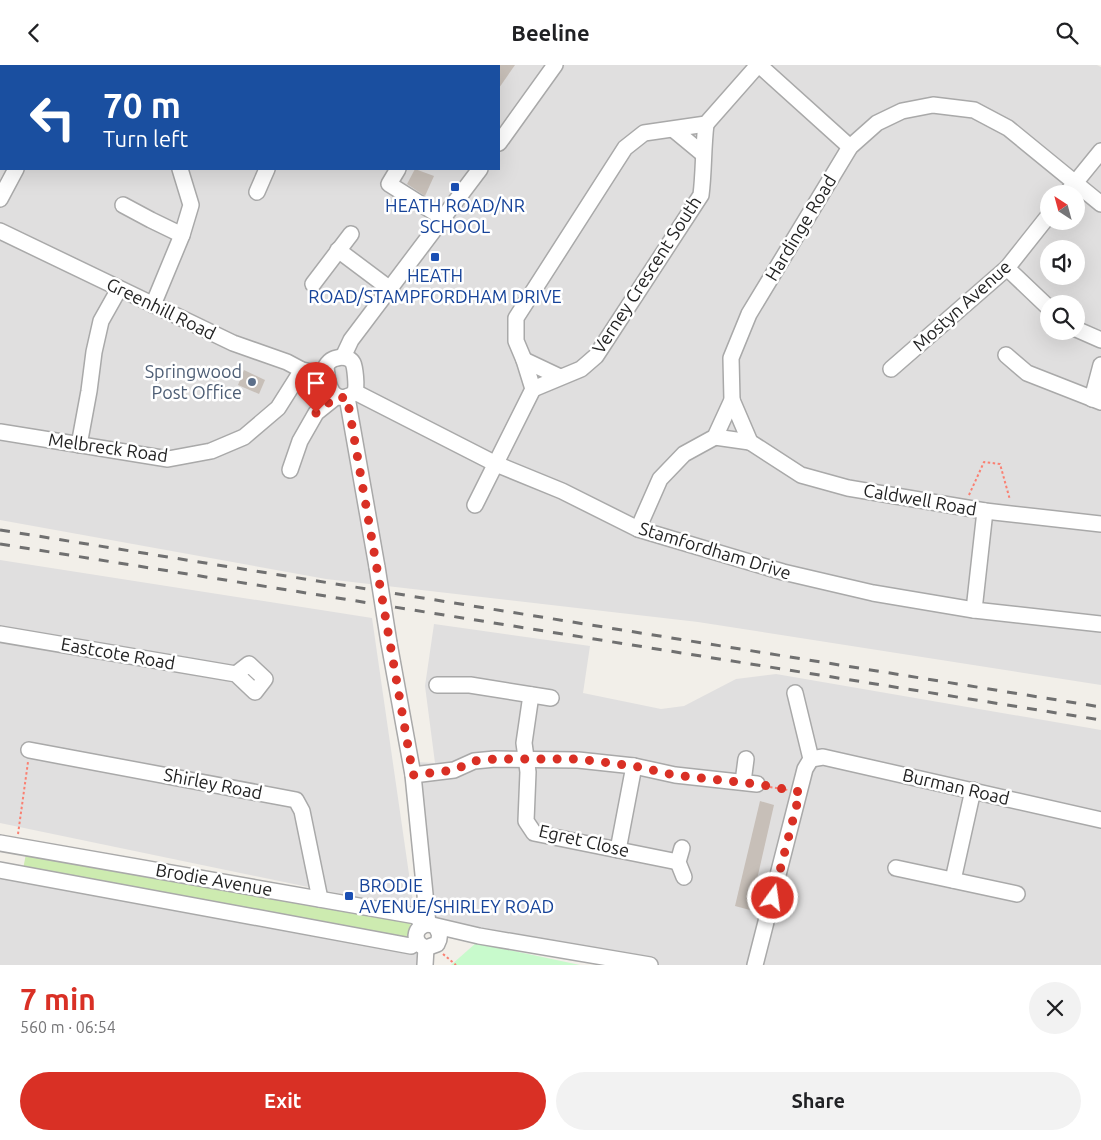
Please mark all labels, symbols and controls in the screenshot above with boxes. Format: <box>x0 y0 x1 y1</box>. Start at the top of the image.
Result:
icon: back <box>20 19 48 47</box>
icon: search <box>1053 19 1081 47</box>
text: Beeline <box>511 20 590 45</box>
icon: left <box>20 85 85 150</box>
text: 70 m <box>103 85 181 125</box>
text: Turn left <box>103 126 188 151</box>
street label: Hardinge Road <box>761 171 840 284</box>
marker: HEATH ROAD/NR SCHOOL <box>449 181 461 193</box>
north arrow <box>1040 185 1085 230</box>
map controls <box>1040 185 1085 340</box>
street label: Verney Crescent South <box>588 192 705 357</box>
place label: HEATH ROAD/NR SCHOOL <box>385 195 525 236</box>
button: sound <box>1040 240 1085 285</box>
marker: HEATH ROAD/STAMPFORDHAM DRIVE <box>429 251 441 263</box>
street label: Mostyn Avenue <box>908 256 1014 354</box>
place label: HEATH ROAD/STAMPFORDHAM DRIVE <box>308 265 562 306</box>
street label: Greenhill Road <box>104 273 219 343</box>
button: search <box>1040 295 1085 340</box>
place label: Springwood Post Office <box>145 361 242 402</box>
pin <box>295 362 337 413</box>
icon: arrive <box>302 369 330 397</box>
marker: Springwood Post Office <box>246 376 258 388</box>
street label: Melbreck Road <box>47 429 169 465</box>
street label: Caldwell Road <box>862 479 978 519</box>
street label: Stamfordham Drive <box>637 517 794 583</box>
street label: Eastcote Road <box>60 633 177 673</box>
street label: Shirley Road <box>162 764 264 802</box>
street label: Burman Road <box>901 764 1012 808</box>
street label: Egret Close <box>537 820 631 860</box>
street label: Brodie Avenue <box>154 859 274 899</box>
position arrow <box>746 871 798 923</box>
place label: BRODIE AVENUE/SHIRLEY ROAD <box>359 875 554 916</box>
marker: BRODIE AVENUE/SHIRLEY ROAD <box>343 890 355 902</box>
text: 7 min <box>20 982 96 1016</box>
button: close <box>1029 982 1081 1034</box>
text: 560 m · 06:54 <box>20 1018 116 1036</box>
button: Exit <box>20 1072 546 1130</box>
button: Share <box>556 1072 1081 1130</box>

